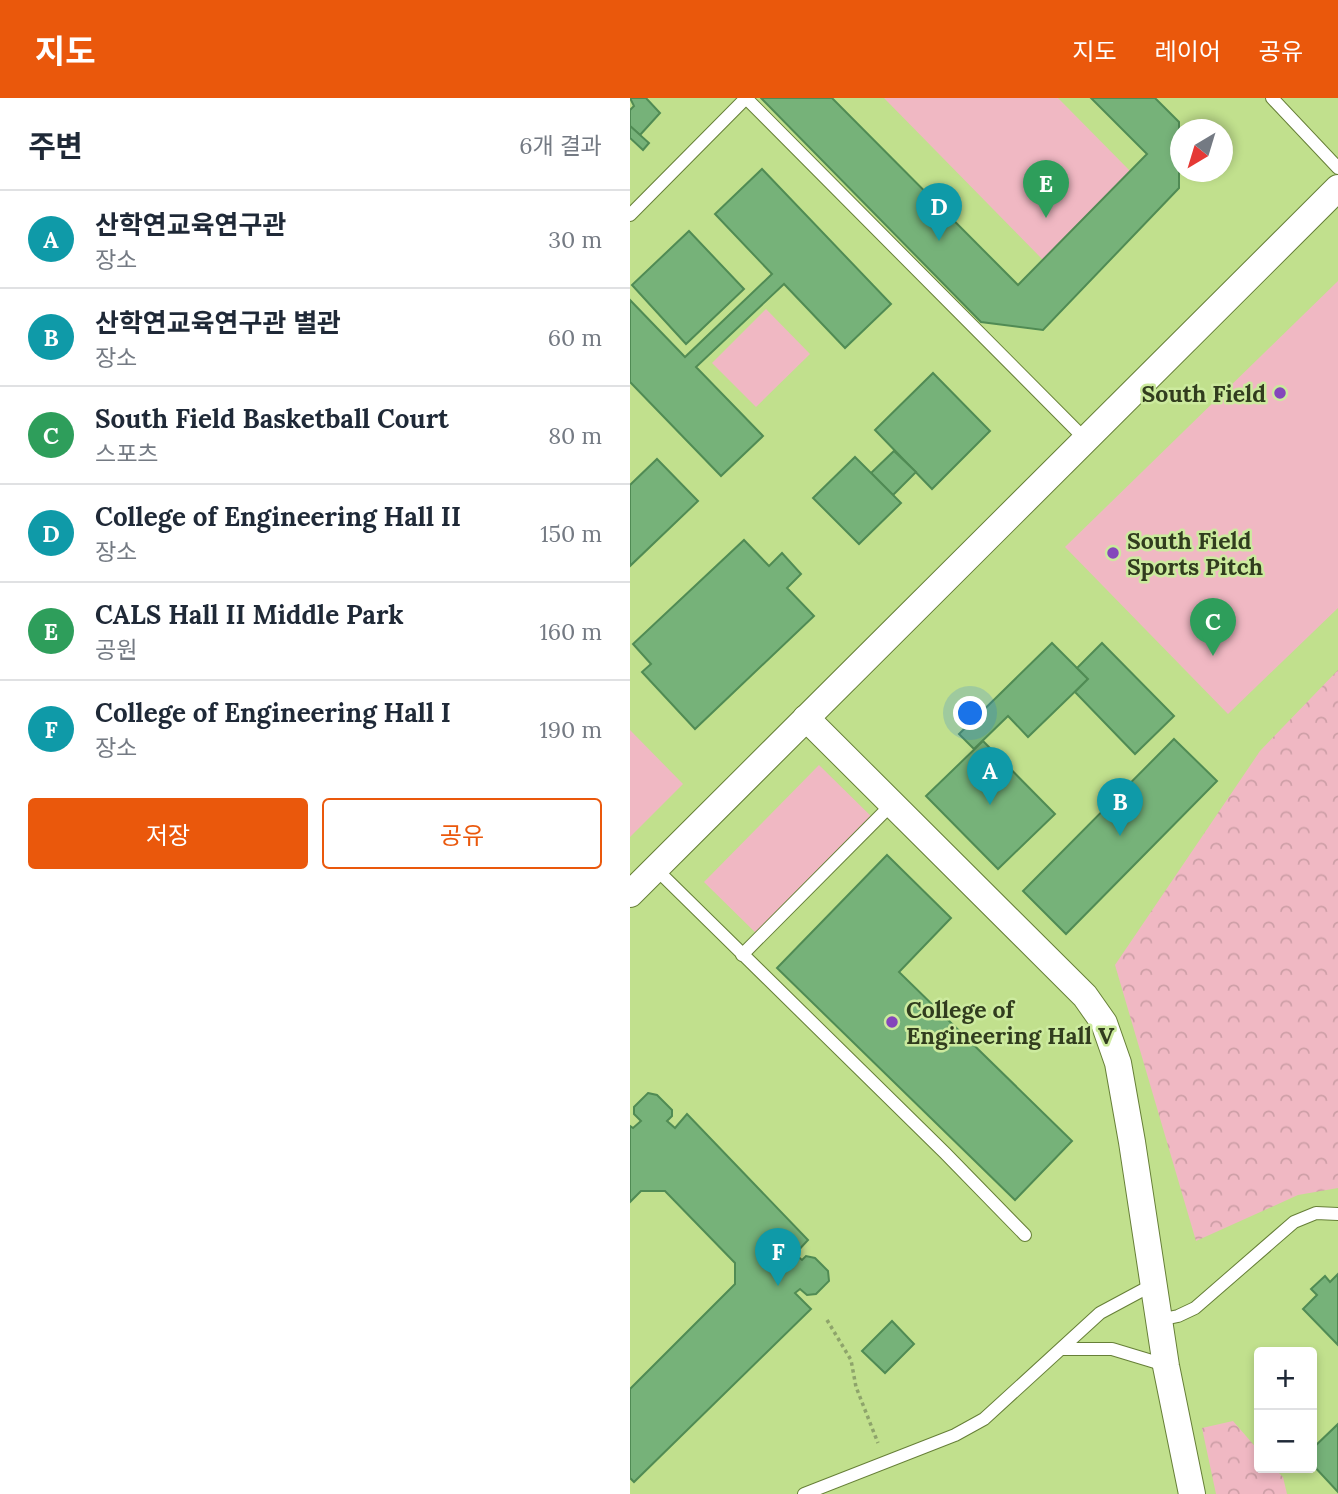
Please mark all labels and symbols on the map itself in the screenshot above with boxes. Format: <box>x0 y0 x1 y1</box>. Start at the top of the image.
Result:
north arrow <box>1170 119 1233 182</box>
pin: E <box>1023 160 1069 218</box>
pin: D <box>916 183 962 241</box>
place label: South Field <box>1142 379 1266 408</box>
marker: South Field <box>1272 385 1288 401</box>
place label: South Field Sports Pitch <box>1127 526 1263 581</box>
marker: South Field Sports Pitch <box>1105 545 1121 561</box>
pin: C <box>1190 598 1236 656</box>
your location <box>953 696 987 730</box>
pin: A <box>967 747 1013 805</box>
pin: B <box>1097 778 1143 836</box>
place label: College of Engineering Hall V <box>906 995 1115 1050</box>
marker: College of Engineering Hall V <box>884 1014 900 1030</box>
pin: F <box>755 1228 801 1286</box>

